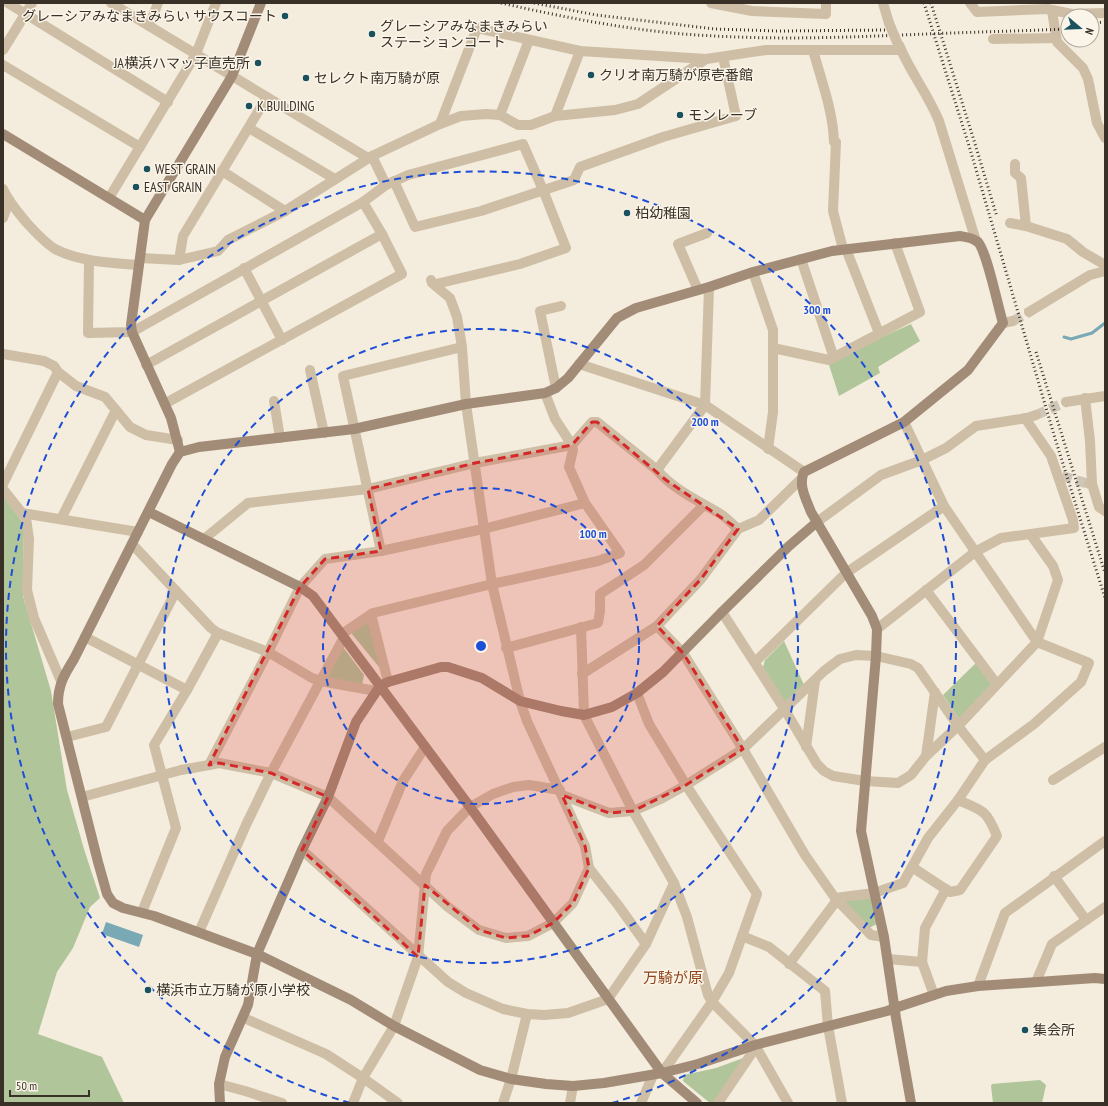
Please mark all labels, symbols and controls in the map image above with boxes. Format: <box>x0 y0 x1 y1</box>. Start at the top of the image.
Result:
place label: グレーシアみなまきみらい サウスコート <box>22 7 277 25</box>
north arrow <box>1060 8 1100 48</box>
marker: グレーシアみなまきみらい サウスコート <box>280 11 290 21</box>
place label: グレーシアみなまきみらい ステーションコート <box>380 17 548 51</box>
text: N <box>1082 26 1097 36</box>
marker: グレーシアみなまきみらい ステーションコート <box>367 29 377 39</box>
place label: JA横浜ハマッ子直売所 <box>113 54 250 72</box>
marker: JA横浜ハマッ子直売所 <box>253 58 263 68</box>
place label: クリオ南万騎が原壱番館 <box>599 66 753 84</box>
place label: セレクト南万騎が原 <box>314 69 440 87</box>
marker: クリオ南万騎が原壱番館 <box>586 70 596 80</box>
marker: セレクト南万騎が原 <box>301 73 311 83</box>
place label: K.BUILDING <box>257 97 314 115</box>
marker: K.BUILDING <box>244 101 254 111</box>
place label: モンレーブ <box>688 106 757 124</box>
marker: モンレーブ <box>675 110 685 120</box>
place label: WEST GRAIN <box>155 160 216 178</box>
marker: WEST GRAIN <box>142 164 152 174</box>
place label: EAST GRAIN <box>144 178 202 196</box>
marker: EAST GRAIN <box>131 182 141 192</box>
place label: 柏幼稚園 <box>635 204 691 222</box>
marker: 柏幼稚園 <box>622 208 632 218</box>
text: 300 m <box>803 302 831 317</box>
text: 200 m <box>691 414 719 429</box>
text: 100 m <box>579 526 607 541</box>
centre of rings <box>474 639 488 653</box>
district label: 万騎が原 <box>643 968 703 987</box>
place label: 横浜市立万騎が原小学校 <box>156 981 310 999</box>
marker: 横浜市立万騎が原小学校 <box>143 985 153 995</box>
place label: 集会所 <box>1033 1021 1075 1039</box>
marker: 集会所 <box>1020 1025 1030 1035</box>
scale bar <box>10 1072 89 1098</box>
text: 50 m <box>16 1078 37 1093</box>

